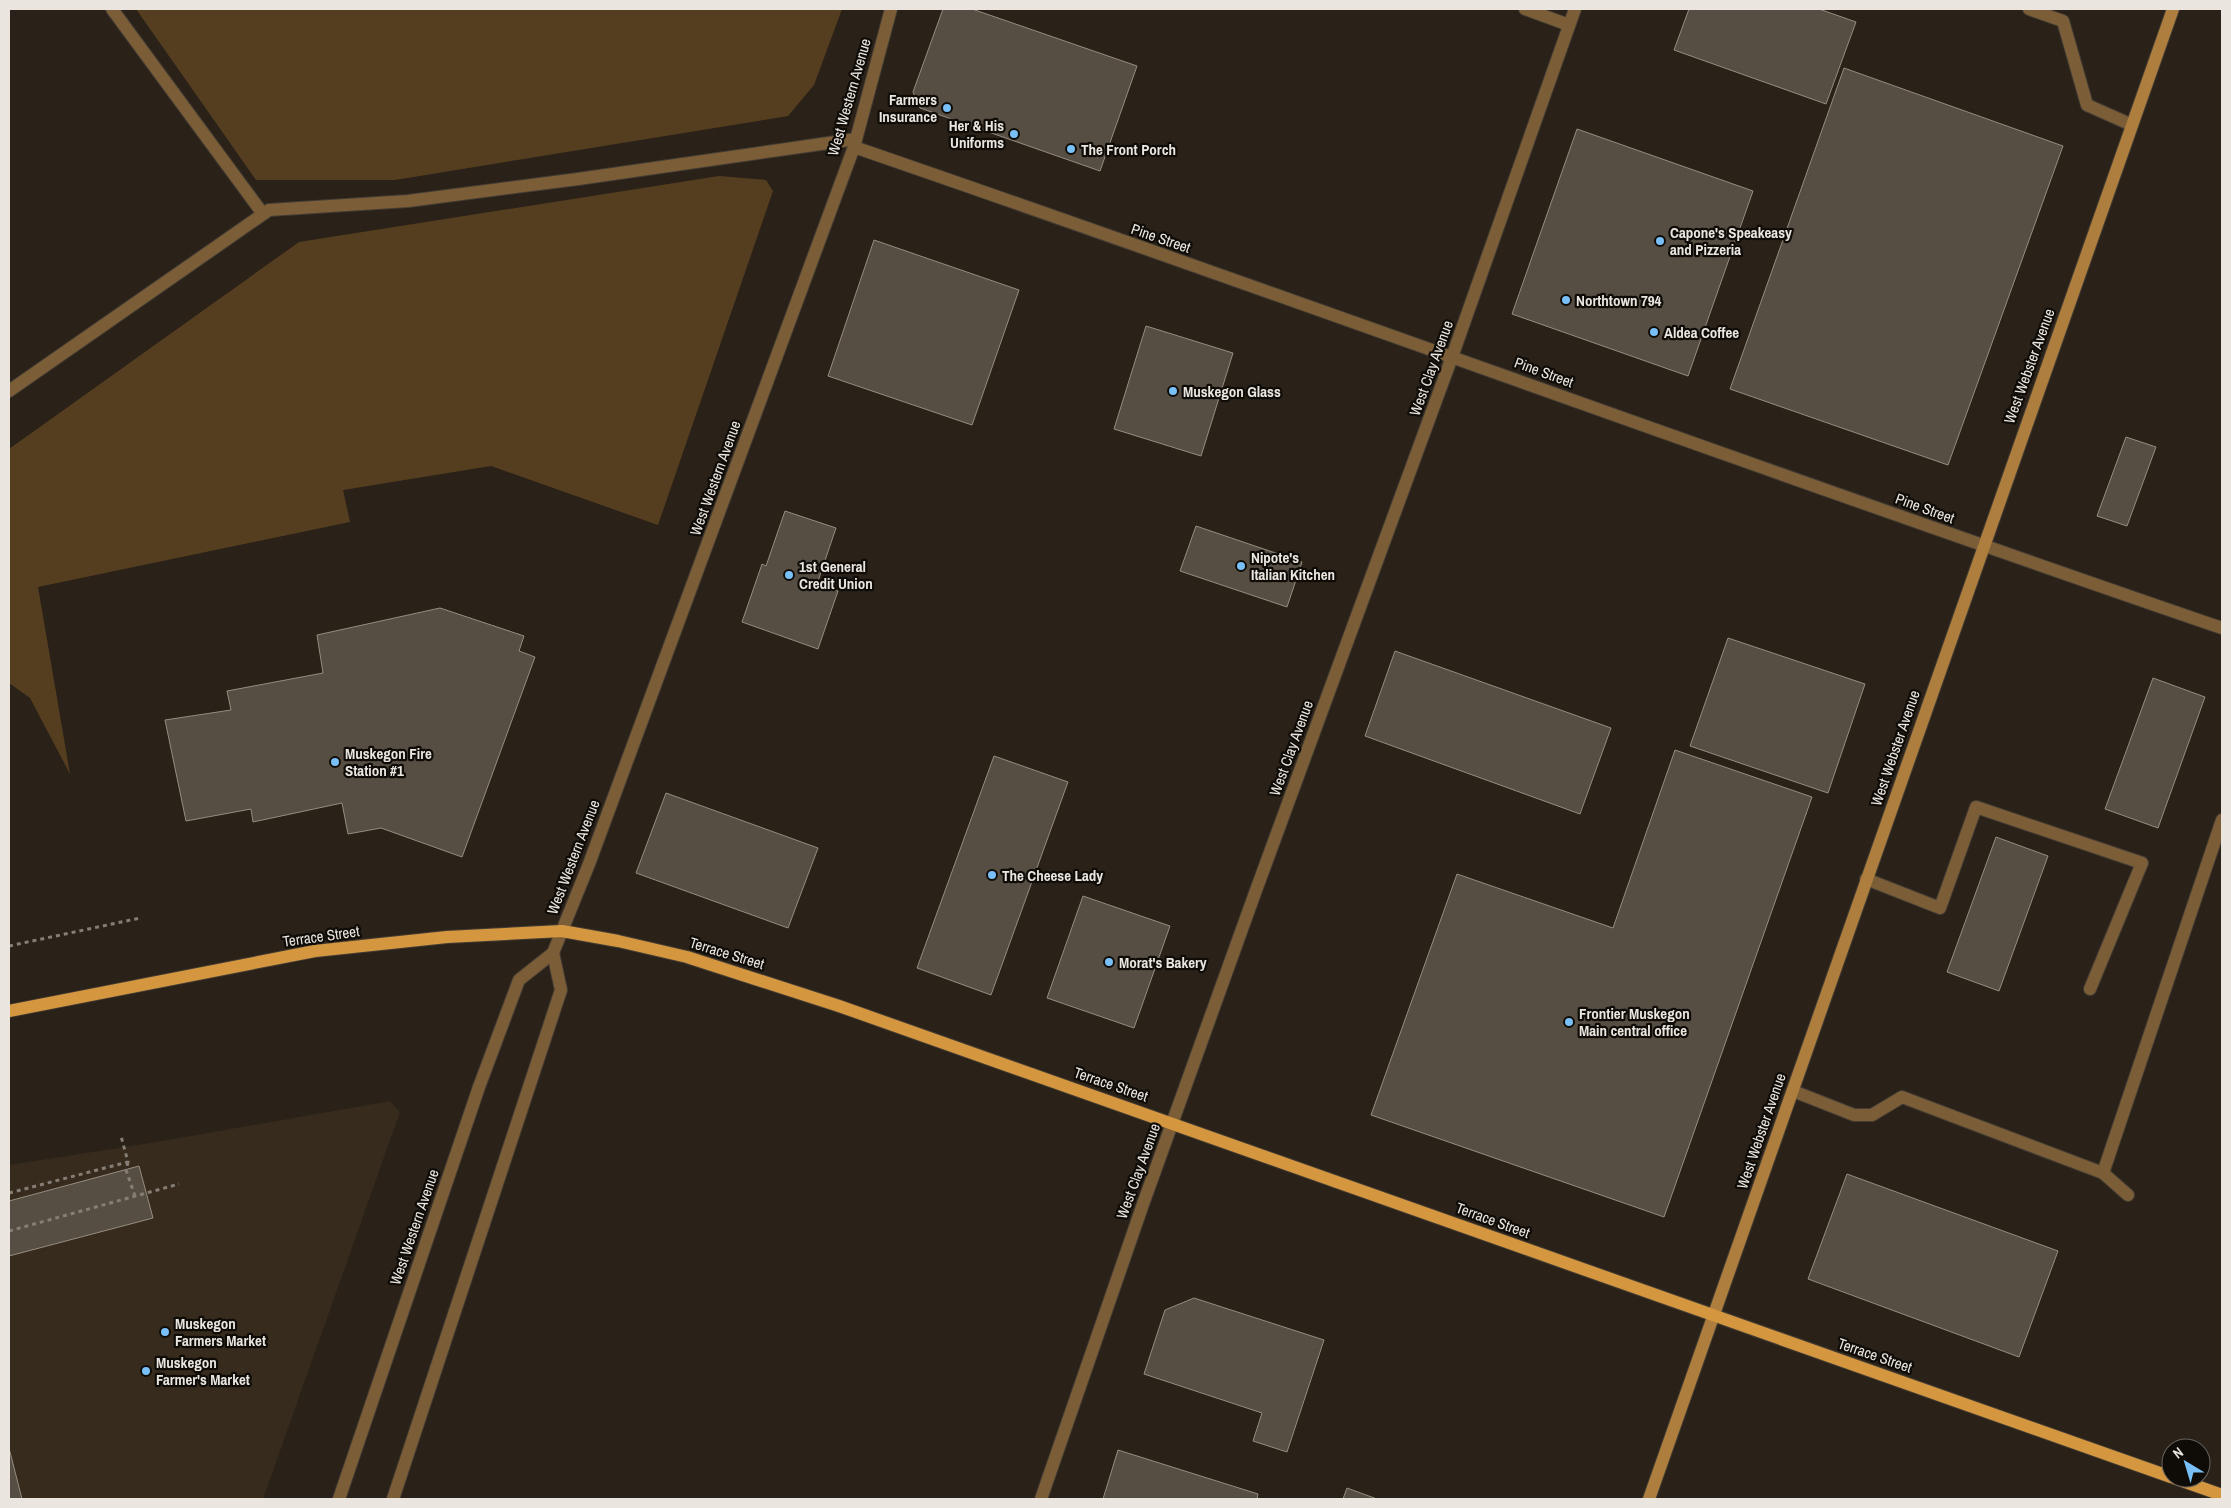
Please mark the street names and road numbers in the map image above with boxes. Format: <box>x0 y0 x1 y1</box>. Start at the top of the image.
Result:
street label: West Western Avenue <box>822 36 876 158</box>
street label: Pine Street <box>1128 218 1194 258</box>
street label: West Webster Avenue <box>1998 305 2060 426</box>
street label: West Clay Avenue <box>1404 317 1458 419</box>
street label: Pine Street <box>1511 352 1577 393</box>
street label: West Western Avenue <box>684 417 746 538</box>
street label: Pine Street <box>1892 488 1958 529</box>
street label: West Webster Avenue <box>1865 687 1925 809</box>
street label: West Clay Avenue <box>1264 697 1318 799</box>
street label: West Western Avenue <box>542 797 605 917</box>
street label: Terrace Street <box>281 920 361 952</box>
street label: Terrace Street <box>687 932 768 975</box>
street label: Terrace Street <box>1071 1061 1151 1107</box>
street label: West Webster Avenue <box>1731 1070 1791 1192</box>
street label: West Clay Avenue <box>1111 1120 1165 1222</box>
street label: West Western Avenue <box>384 1166 444 1288</box>
street label: Terrace Street <box>1453 1197 1533 1243</box>
street label: Terrace Street <box>1835 1332 1915 1378</box>

